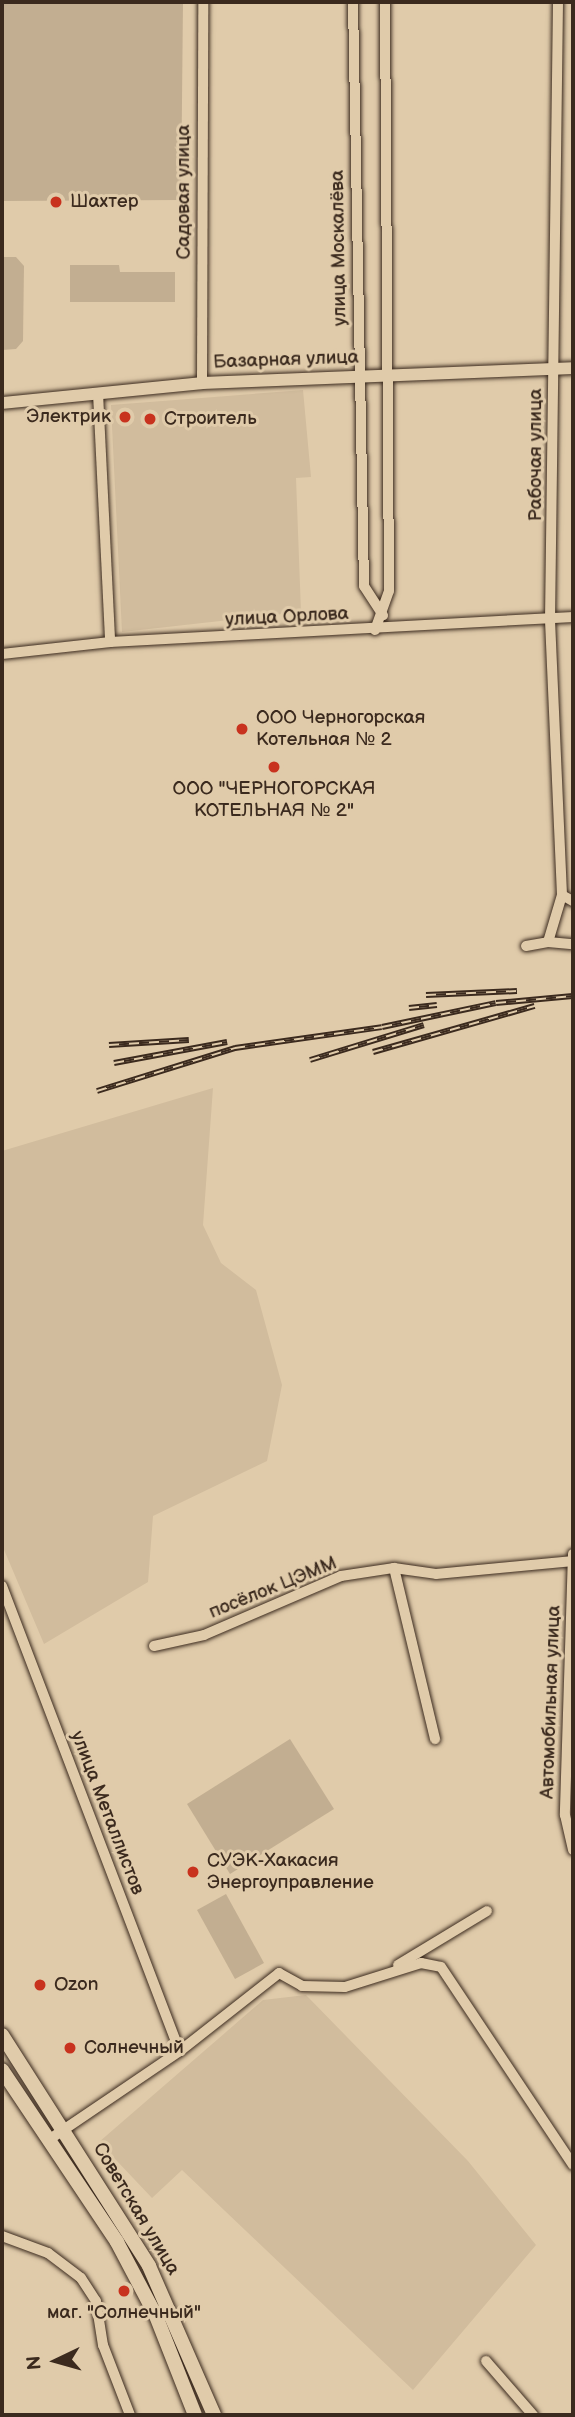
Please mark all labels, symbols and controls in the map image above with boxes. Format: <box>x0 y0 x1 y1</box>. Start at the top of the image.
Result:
street label: Садовая улица <box>173 125 195 259</box>
street label: улица Москалёва <box>326 170 352 326</box>
place label: Шахтер <box>70 191 138 213</box>
marker: Шахтер <box>48 194 64 210</box>
street label: Базарная улица <box>213 346 359 374</box>
street label: Рабочая улица <box>525 389 547 521</box>
place label: Электрик <box>26 406 111 428</box>
place label: Строитель <box>164 408 257 430</box>
marker: Электрик <box>117 409 133 425</box>
marker: Строитель <box>142 411 158 427</box>
street label: улица Орлова <box>225 602 349 632</box>
place label: ООО Черногорская Котельная № 2 <box>256 707 425 751</box>
marker: ООО Черногорская Котельная № 2 <box>234 721 250 737</box>
marker: ООО "ЧЕРНОГОРСКАЯ КОТЕЛЬНАЯ № 2" <box>266 759 282 775</box>
place label: ООО "ЧЕРНОГОРСКАЯ КОТЕЛЬНАЯ № 2" <box>173 778 375 822</box>
street label: посёлок ЦЭММ <box>206 1552 340 1624</box>
street label: Автомобильная улица <box>536 1605 566 1799</box>
street label: улица Металлистов <box>65 1728 149 1898</box>
place label: СУЭК-Хакасия Энергоуправление <box>207 1850 374 1894</box>
marker: СУЭК-Хакасия Энергоуправление <box>185 1864 201 1880</box>
place label: Ozon <box>54 1974 99 1996</box>
marker: Ozon <box>32 1977 48 1993</box>
place label: Солнечный <box>84 2037 184 2059</box>
marker: Солнечный <box>62 2040 78 2056</box>
street label: Советская улица <box>88 2139 184 2279</box>
marker: маг. "Солнечный" <box>116 2283 132 2299</box>
place label: маг. "Солнечный" <box>47 2302 201 2324</box>
north arrow <box>21 2326 91 2396</box>
text: N <box>23 2355 47 2371</box>

